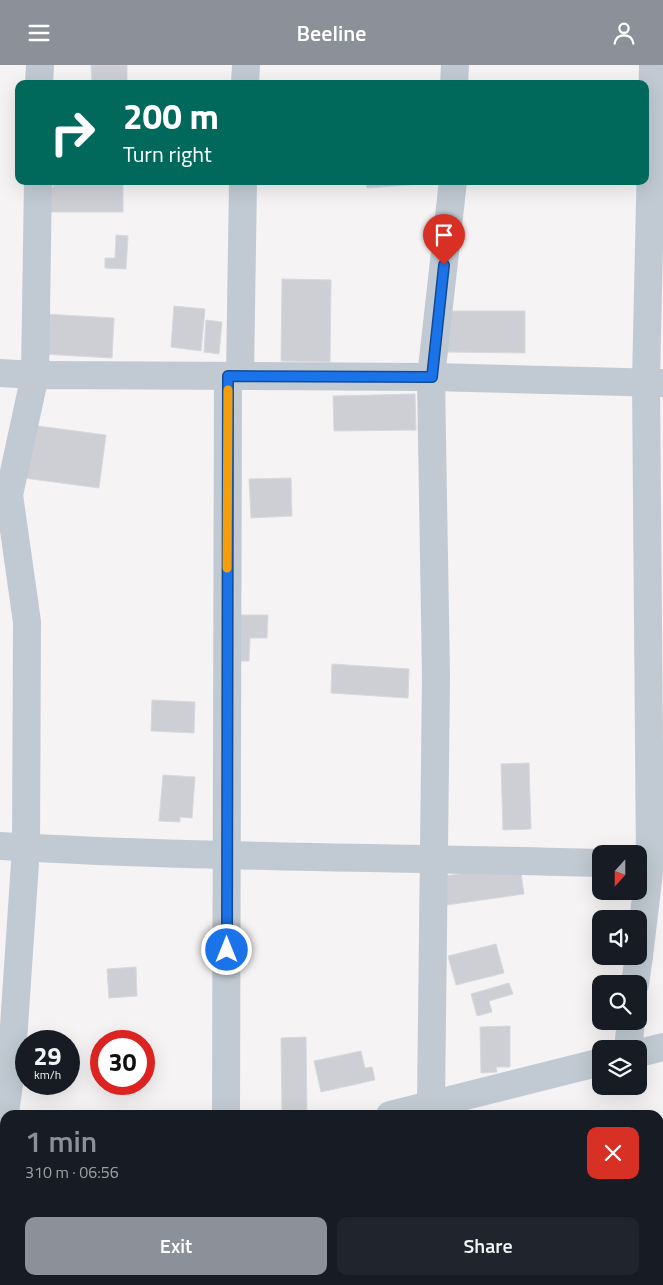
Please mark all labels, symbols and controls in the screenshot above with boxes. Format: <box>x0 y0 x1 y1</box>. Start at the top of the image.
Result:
text: Beeline <box>297 16 366 50</box>
icon: menu <box>25 19 53 47</box>
icon: person <box>610 19 638 47</box>
text: 200 m <box>123 89 219 143</box>
icon: right <box>40 100 105 165</box>
text: Turn right <box>123 137 212 171</box>
pin <box>423 214 465 265</box>
icon: arrive <box>430 221 458 249</box>
north arrow <box>592 845 648 900</box>
map controls <box>592 845 647 1095</box>
button: sound <box>592 910 647 965</box>
position arrow <box>200 923 252 975</box>
button: search <box>592 975 647 1030</box>
speed limit sign: 30 <box>90 1030 155 1095</box>
text: 29 <box>33 1037 62 1075</box>
button: layers <box>592 1040 647 1095</box>
text: km/h <box>34 1065 61 1084</box>
text: 1 min <box>25 1118 97 1164</box>
button: close <box>587 1127 639 1179</box>
text: 310 m · 06:56 <box>25 1160 119 1184</box>
button: Exit <box>25 1217 327 1275</box>
button: Share <box>337 1217 639 1275</box>

